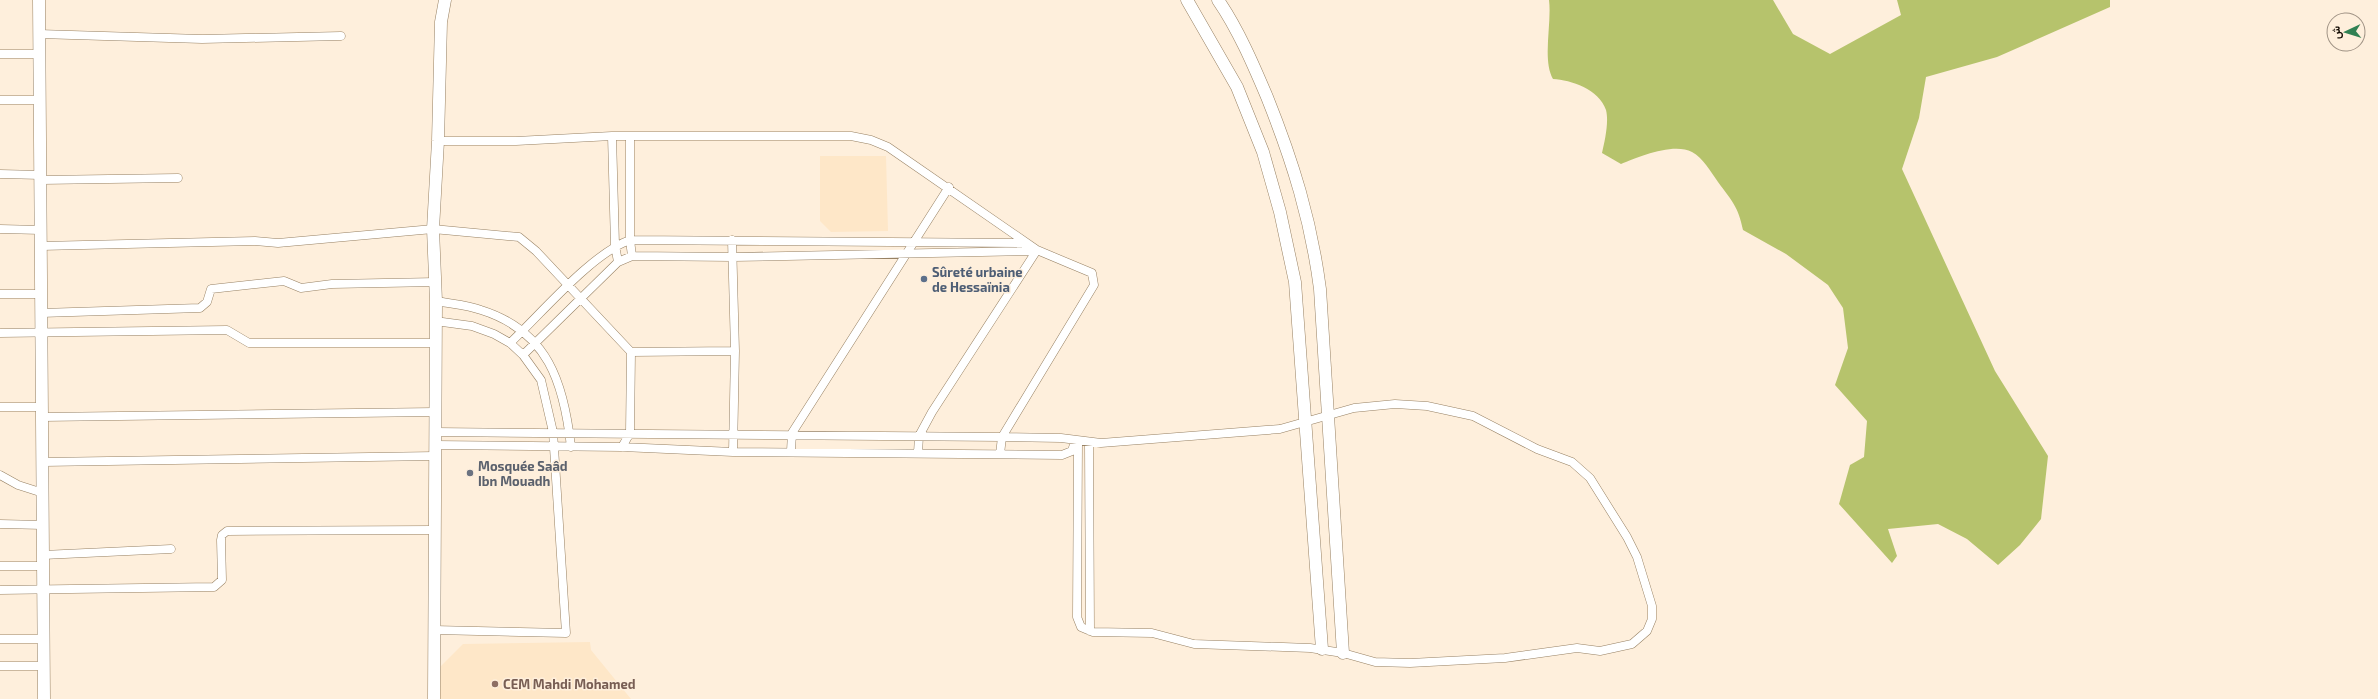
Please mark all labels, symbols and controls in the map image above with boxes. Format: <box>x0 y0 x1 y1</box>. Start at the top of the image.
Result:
north arrow <box>2326 12 2366 52</box>
text: ش <box>2329 26 2343 40</box>
place label: Sûreté urbaine de Hessaïnia <box>932 264 1023 295</box>
marker: Sûreté urbaine de Hessaïnia <box>919 274 929 284</box>
place label: Mosquée Saâd Ibn Mouadh <box>478 458 568 489</box>
marker: Mosquée Saâd Ibn Mouadh <box>465 468 475 478</box>
place label: CEM Mahdi Mohamed <box>503 676 635 692</box>
marker: CEM Mahdi Mohamed <box>490 679 500 689</box>

